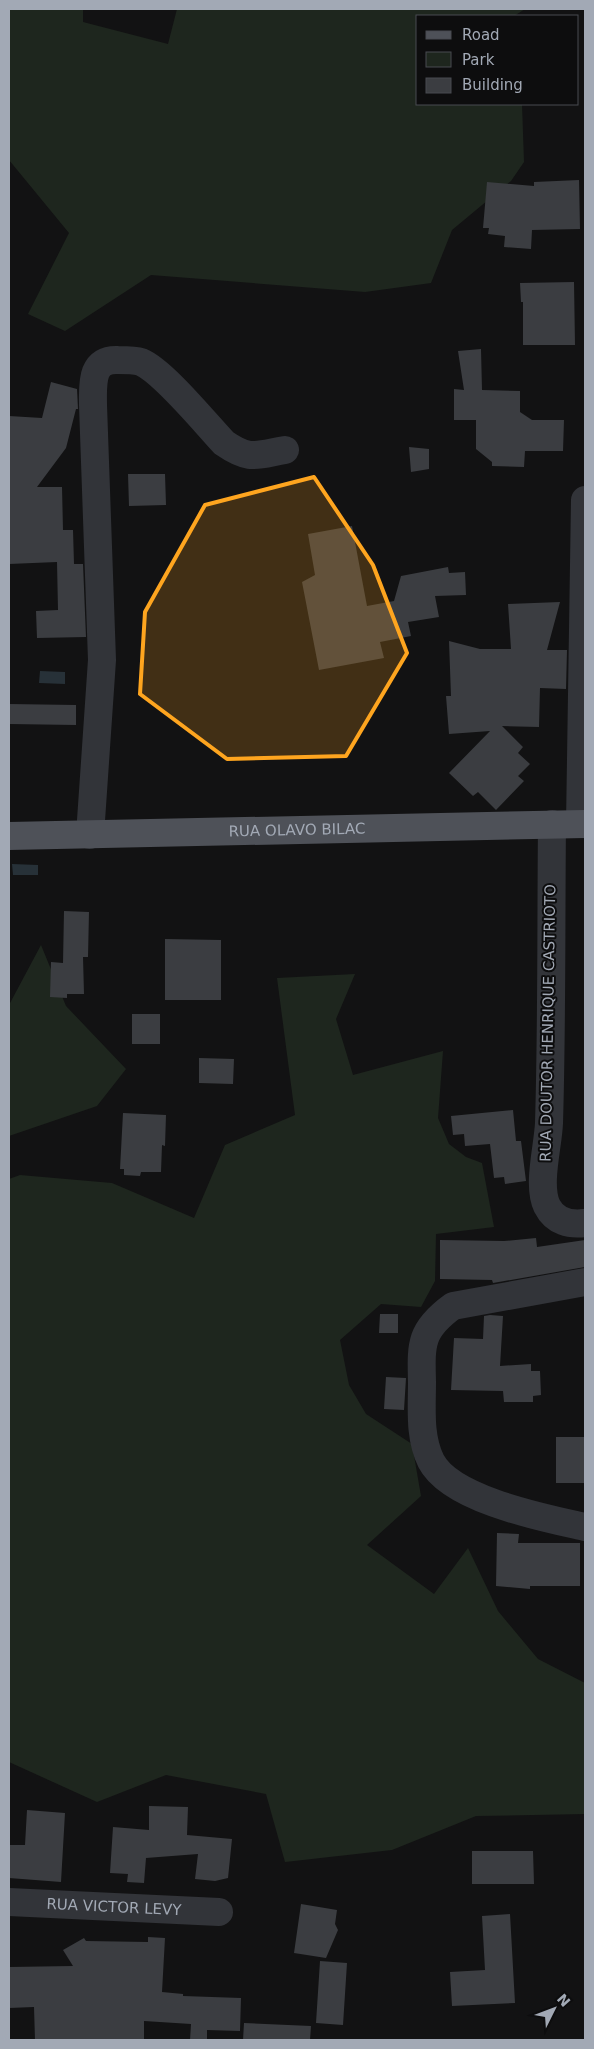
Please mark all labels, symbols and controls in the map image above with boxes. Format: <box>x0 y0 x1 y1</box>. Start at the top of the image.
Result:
legend <box>416 15 579 105</box>
text: Road <box>462 26 500 44</box>
text: Park <box>462 51 495 69</box>
text: Building <box>462 76 523 94</box>
street label: RUA OLAVO BILAC <box>228 820 366 840</box>
street label: RUA DOUTOR HENRIQUE CASTRIOTO <box>537 884 559 1162</box>
street label: RUA VICTOR LEVY <box>46 1895 183 1919</box>
north arrow <box>529 1984 579 2034</box>
text: N <box>554 1991 574 2010</box>

